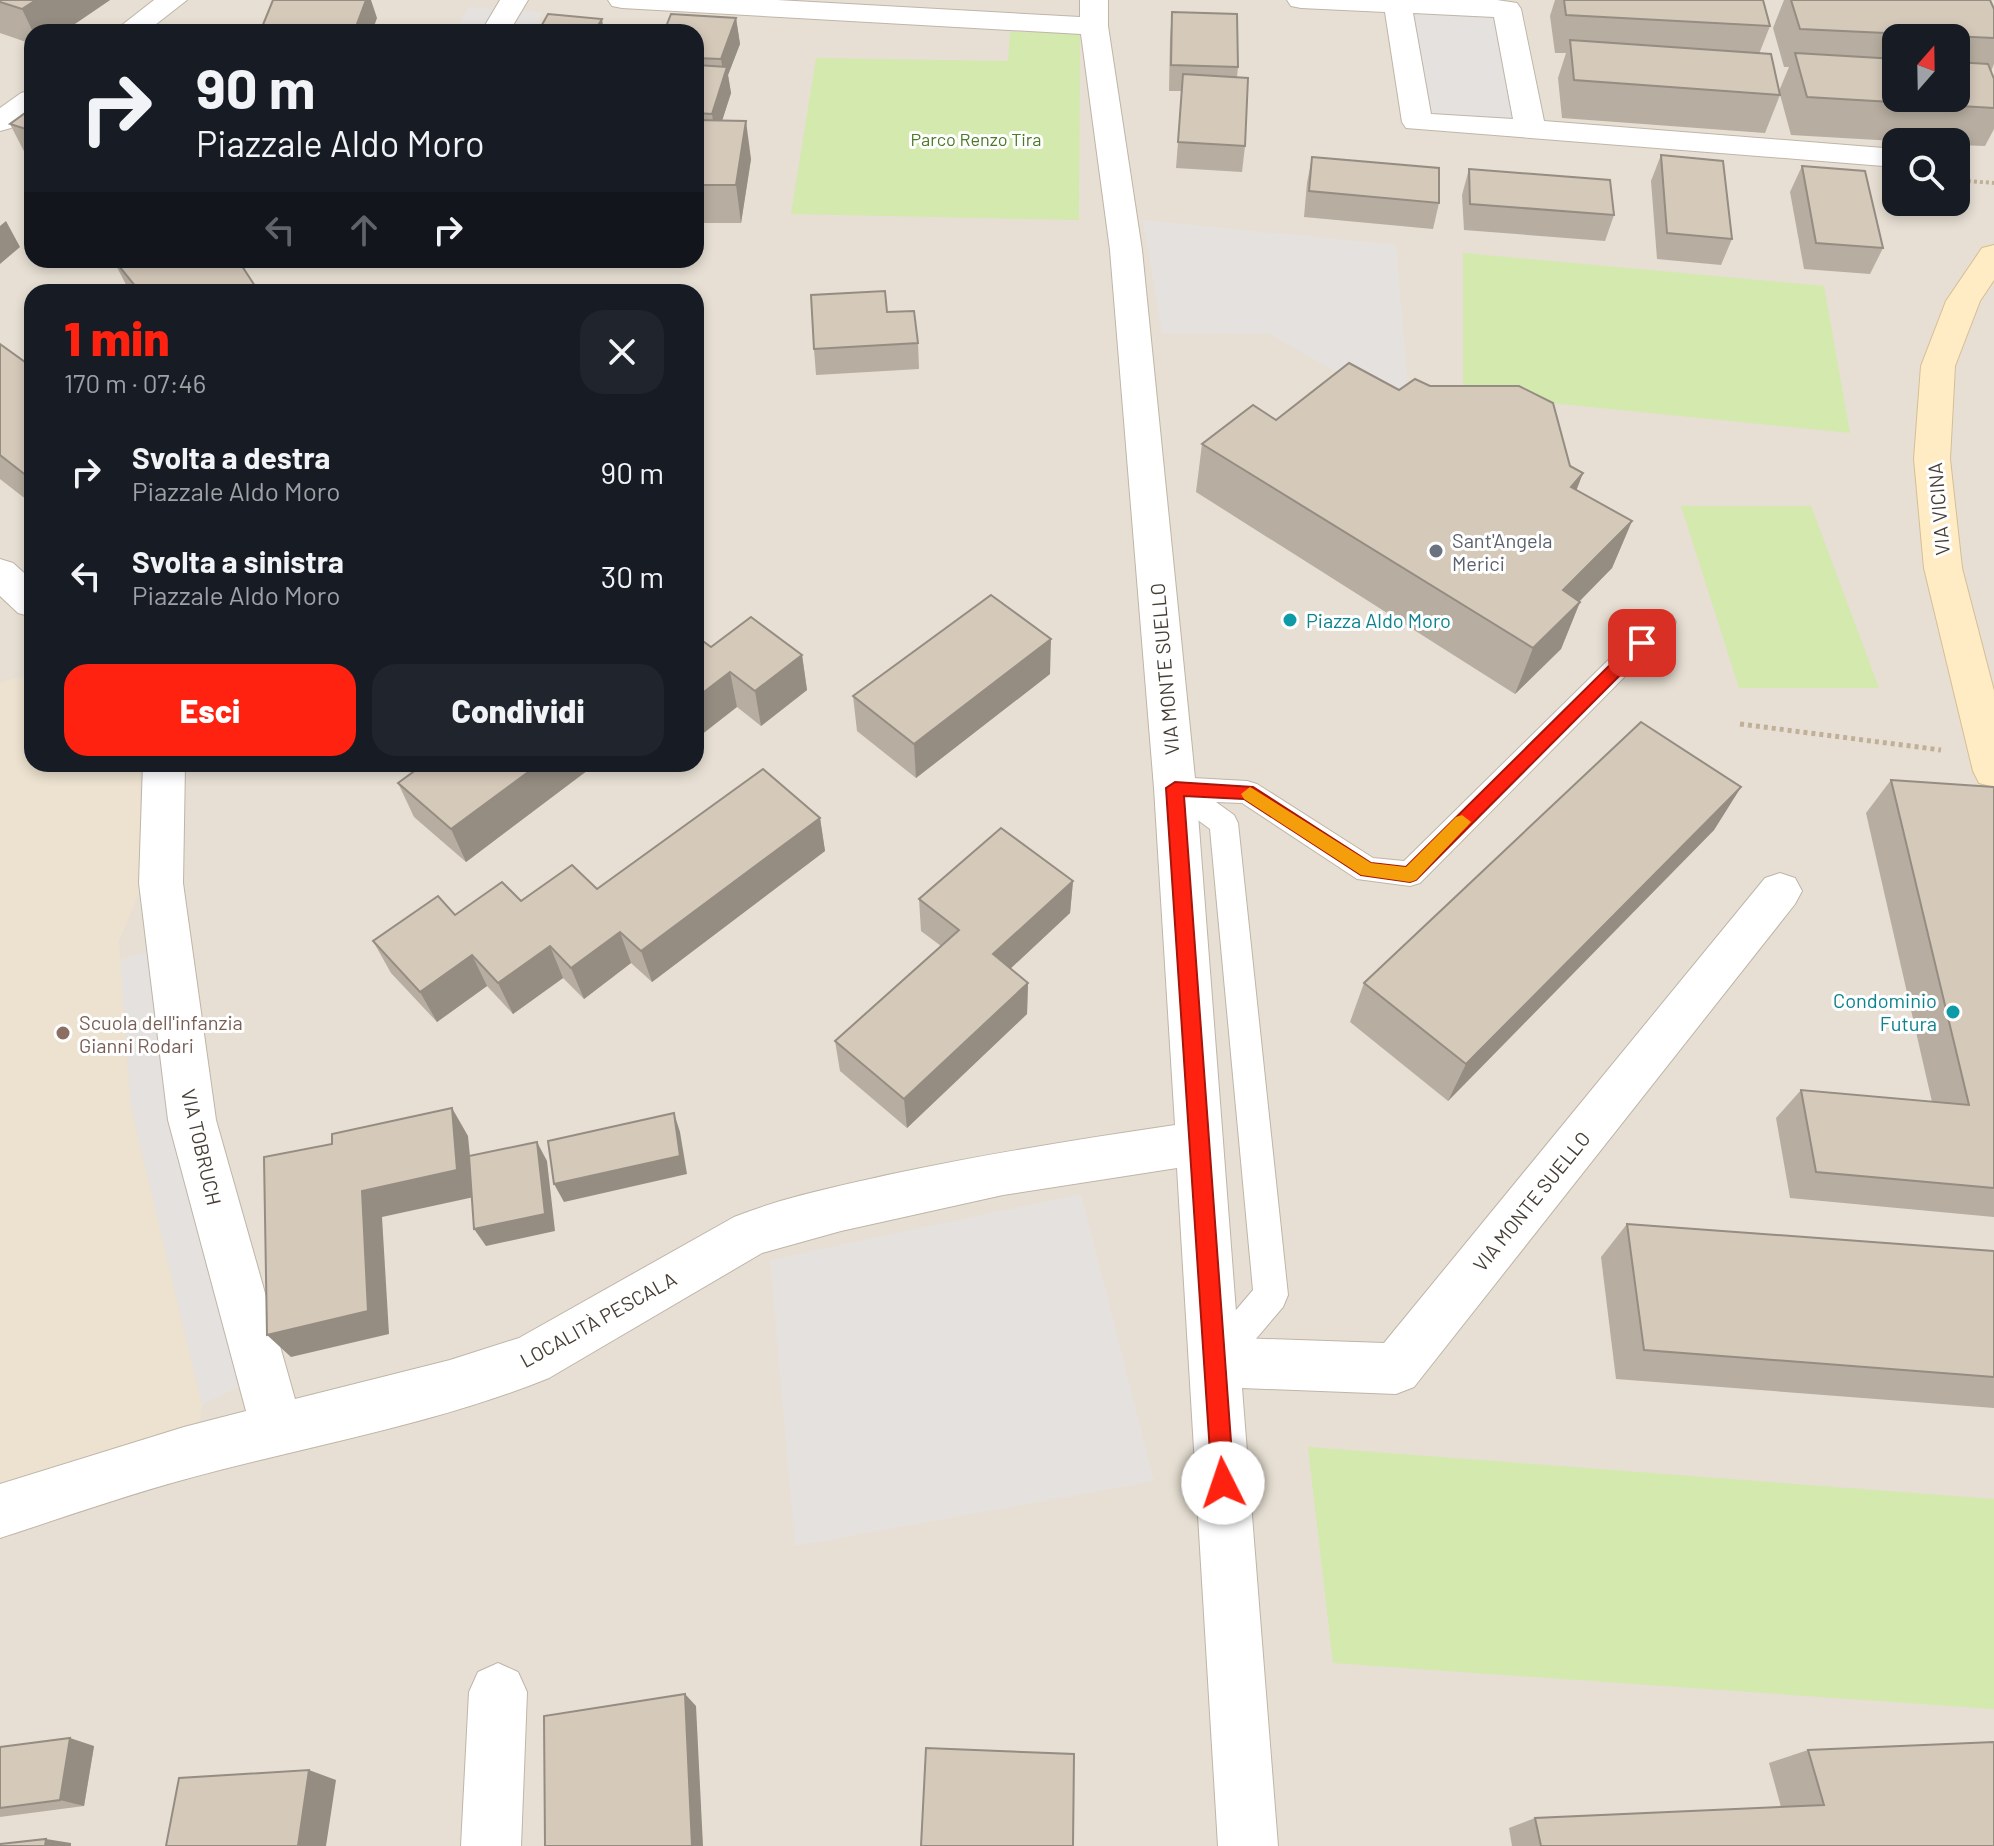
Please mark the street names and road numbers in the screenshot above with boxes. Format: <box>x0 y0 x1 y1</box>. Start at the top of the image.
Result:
street label: VIA VICINA <box>1922 462 1954 556</box>
street label: VIA MONTE SUELLO <box>1145 582 1183 756</box>
street label: VIA TOBRUCH <box>177 1087 227 1207</box>
street label: VIA MONTE SUELLO <box>1467 1126 1595 1276</box>
street label: LOCALITÀ PESCALA <box>516 1266 680 1372</box>

